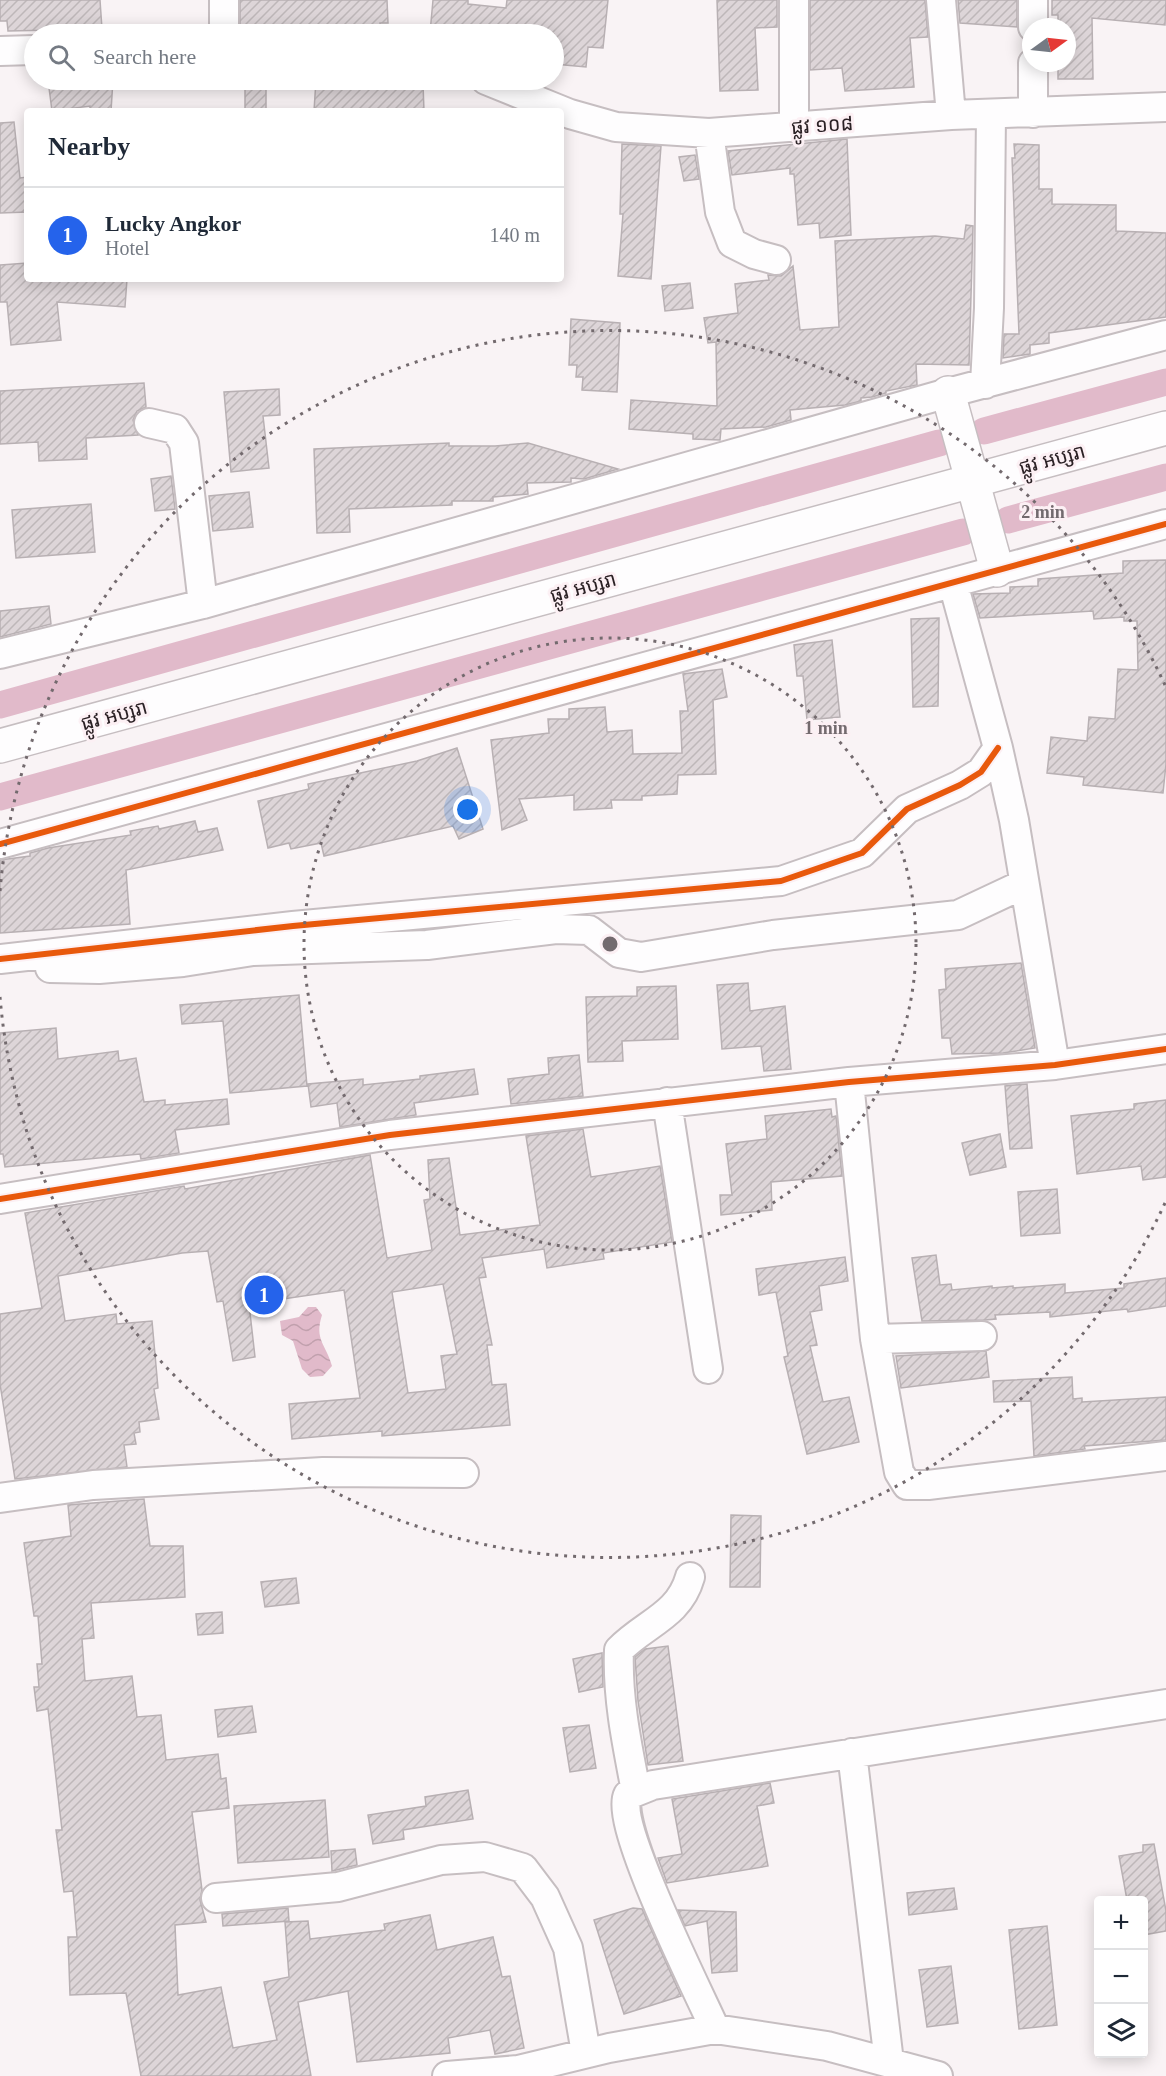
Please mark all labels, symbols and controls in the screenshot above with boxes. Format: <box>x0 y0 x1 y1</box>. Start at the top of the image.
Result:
north arrow <box>1022 18 1076 72</box>
search box <box>24 24 564 90</box>
icon: search <box>45 41 78 74</box>
text: Search here <box>93 44 196 69</box>
street label: ផ្លូវ ១០៨ <box>790 112 854 146</box>
text: Nearby <box>48 132 130 161</box>
text: Lucky Angkor <box>105 211 241 236</box>
text: 1 <box>63 224 73 246</box>
text: 140 m <box>489 224 540 246</box>
text: Hotel <box>105 237 149 259</box>
street label: ផ្លូវ អប្សរា <box>1016 440 1090 486</box>
text: 2 min <box>1021 502 1065 522</box>
street label: ផ្លូវ អប្សរា <box>547 568 621 614</box>
street label: ផ្លូវ អប្សរា <box>78 696 152 742</box>
text: 1 min <box>804 718 848 738</box>
your location <box>453 795 482 824</box>
centre of rings <box>600 934 620 954</box>
pin: 1 <box>244 1272 284 1318</box>
map controls <box>1094 1896 1148 2058</box>
button: + <box>1094 1896 1148 1950</box>
button: − <box>1094 1950 1148 2004</box>
button: layers <box>1094 2004 1148 2058</box>

